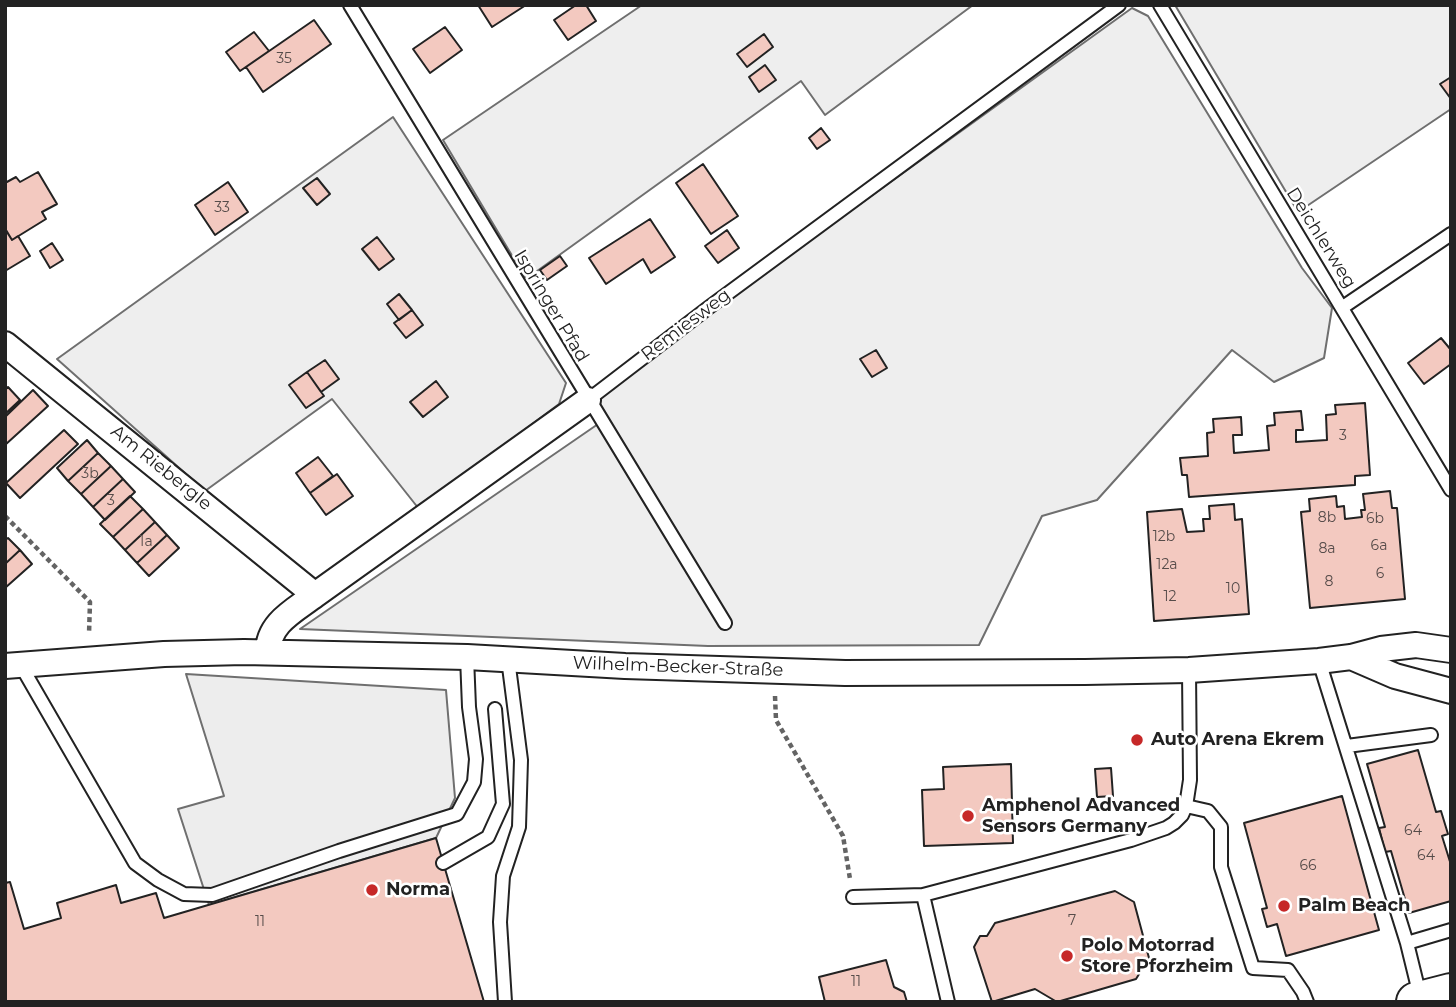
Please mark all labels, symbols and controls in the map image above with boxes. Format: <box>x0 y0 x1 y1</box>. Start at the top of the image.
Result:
house number: 35 <box>276 51 292 67</box>
street label: Deichlerweg <box>1281 184 1361 292</box>
house number: 33 <box>214 200 230 216</box>
street label: Ispringer Pfad <box>509 246 593 366</box>
street label: Remiesweg <box>637 284 735 366</box>
street label: Am Riebergle <box>106 421 216 515</box>
house number: 3 <box>1339 428 1347 444</box>
house number: 3b <box>81 466 99 482</box>
house number: 3 <box>107 493 115 509</box>
house number: 8b <box>1318 510 1336 526</box>
house number: 6b <box>1366 511 1384 527</box>
house number: 12b <box>1153 529 1175 545</box>
house number: 1a <box>139 534 153 550</box>
house number: 6a <box>1371 538 1387 554</box>
house number: 8a <box>1318 541 1336 557</box>
house number: 12a <box>1156 557 1178 573</box>
house number: 6 <box>1376 566 1384 582</box>
house number: 8 <box>1325 574 1333 590</box>
house number: 10 <box>1226 581 1240 597</box>
house number: 12 <box>1163 589 1177 605</box>
street label: Wilhelm-Becker-Straße <box>572 653 784 681</box>
place label: Auto Arena Ekrem <box>1151 729 1324 751</box>
marker: Auto Arena Ekrem <box>1129 732 1145 748</box>
place label: Amphenol Advanced Sensors Germany <box>982 795 1180 838</box>
marker: Amphenol Advanced Sensors Germany <box>960 808 976 824</box>
house number: 64 <box>1404 823 1422 839</box>
house number: 64 <box>1417 848 1435 864</box>
house number: 66 <box>1299 858 1317 874</box>
place label: Norma <box>386 879 450 901</box>
marker: Norma <box>364 882 380 898</box>
place label: Palm Beach <box>1298 895 1410 917</box>
marker: Palm Beach <box>1276 898 1292 914</box>
house number: 7 <box>1068 913 1076 929</box>
house number: 11 <box>255 914 265 930</box>
place label: Polo Motorrad Store Pforzheim <box>1081 935 1233 978</box>
marker: Polo Motorrad Store Pforzheim <box>1059 948 1075 964</box>
house number: 11 <box>851 974 861 990</box>

